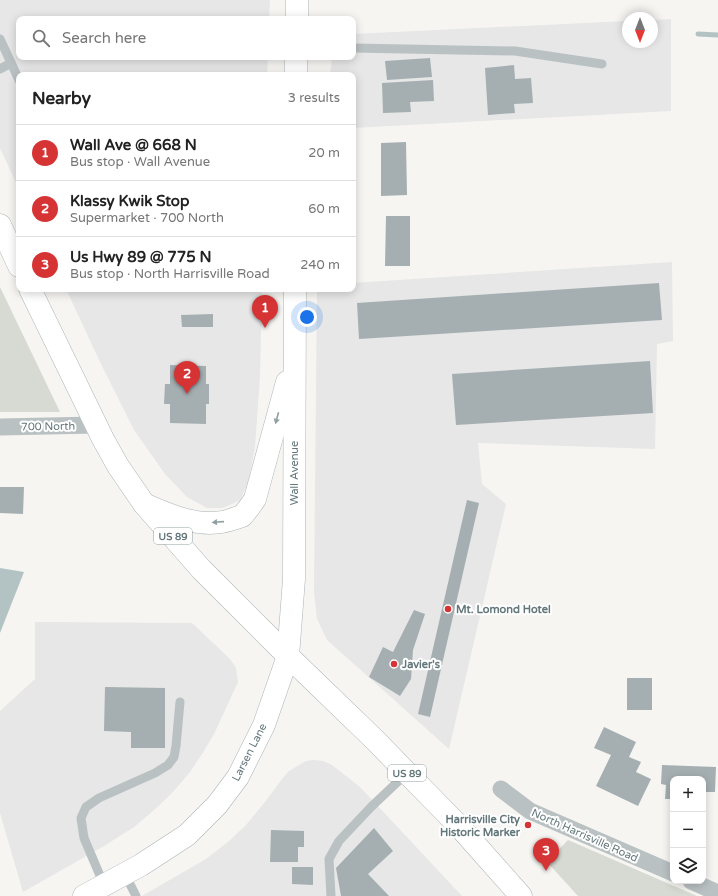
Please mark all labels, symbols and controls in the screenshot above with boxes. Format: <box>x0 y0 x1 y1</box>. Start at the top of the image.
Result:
north arrow <box>622 12 658 48</box>
search box <box>16 16 356 60</box>
icon: search <box>30 27 52 49</box>
text: Search here <box>62 29 146 47</box>
text: Nearby <box>32 88 91 109</box>
text: 3 results <box>288 90 340 106</box>
text: Wall Ave @ 668 N <box>70 136 197 154</box>
text: 1 <box>41 145 49 161</box>
text: 20 m <box>308 145 340 161</box>
text: Bus stop · Wall Avenue <box>70 154 210 170</box>
text: Klassy Kwik Stop <box>70 192 189 210</box>
text: 2 <box>41 201 49 217</box>
text: 60 m <box>308 201 340 217</box>
text: Supermarket · 700 North <box>70 210 224 226</box>
text: Us Hwy 89 @ 775 N <box>70 248 212 266</box>
text: 3 <box>41 257 49 273</box>
text: 240 m <box>300 257 340 273</box>
text: Bus stop · North Harrisville Road <box>70 266 270 282</box>
pin: 1 <box>252 295 278 328</box>
your location <box>297 307 317 327</box>
pin: 2 <box>174 361 200 394</box>
one-way arrow <box>274 413 280 425</box>
street label: 700 North <box>21 420 75 433</box>
street label: Wall Avenue <box>288 441 301 505</box>
one-way arrow <box>212 518 224 525</box>
road number: US 89 <box>154 528 192 544</box>
place label: Mt. Lomond Hotel <box>456 603 551 616</box>
marker: Mt. Lomond Hotel <box>443 604 453 614</box>
place label: Javier's <box>401 658 441 671</box>
marker: Javier's <box>389 659 399 669</box>
street label: Larsen Lane <box>229 721 270 783</box>
road number: US 89 <box>388 765 426 781</box>
map controls <box>670 776 706 884</box>
button: + <box>670 776 706 812</box>
street label: North Harrisville Road <box>530 806 640 865</box>
button: − <box>670 812 706 848</box>
place label: Harrisville City Historic Marker <box>440 813 521 839</box>
marker: Harrisville City Historic Marker <box>523 820 533 830</box>
pin: 3 <box>533 838 559 871</box>
button: layers <box>670 848 706 884</box>

